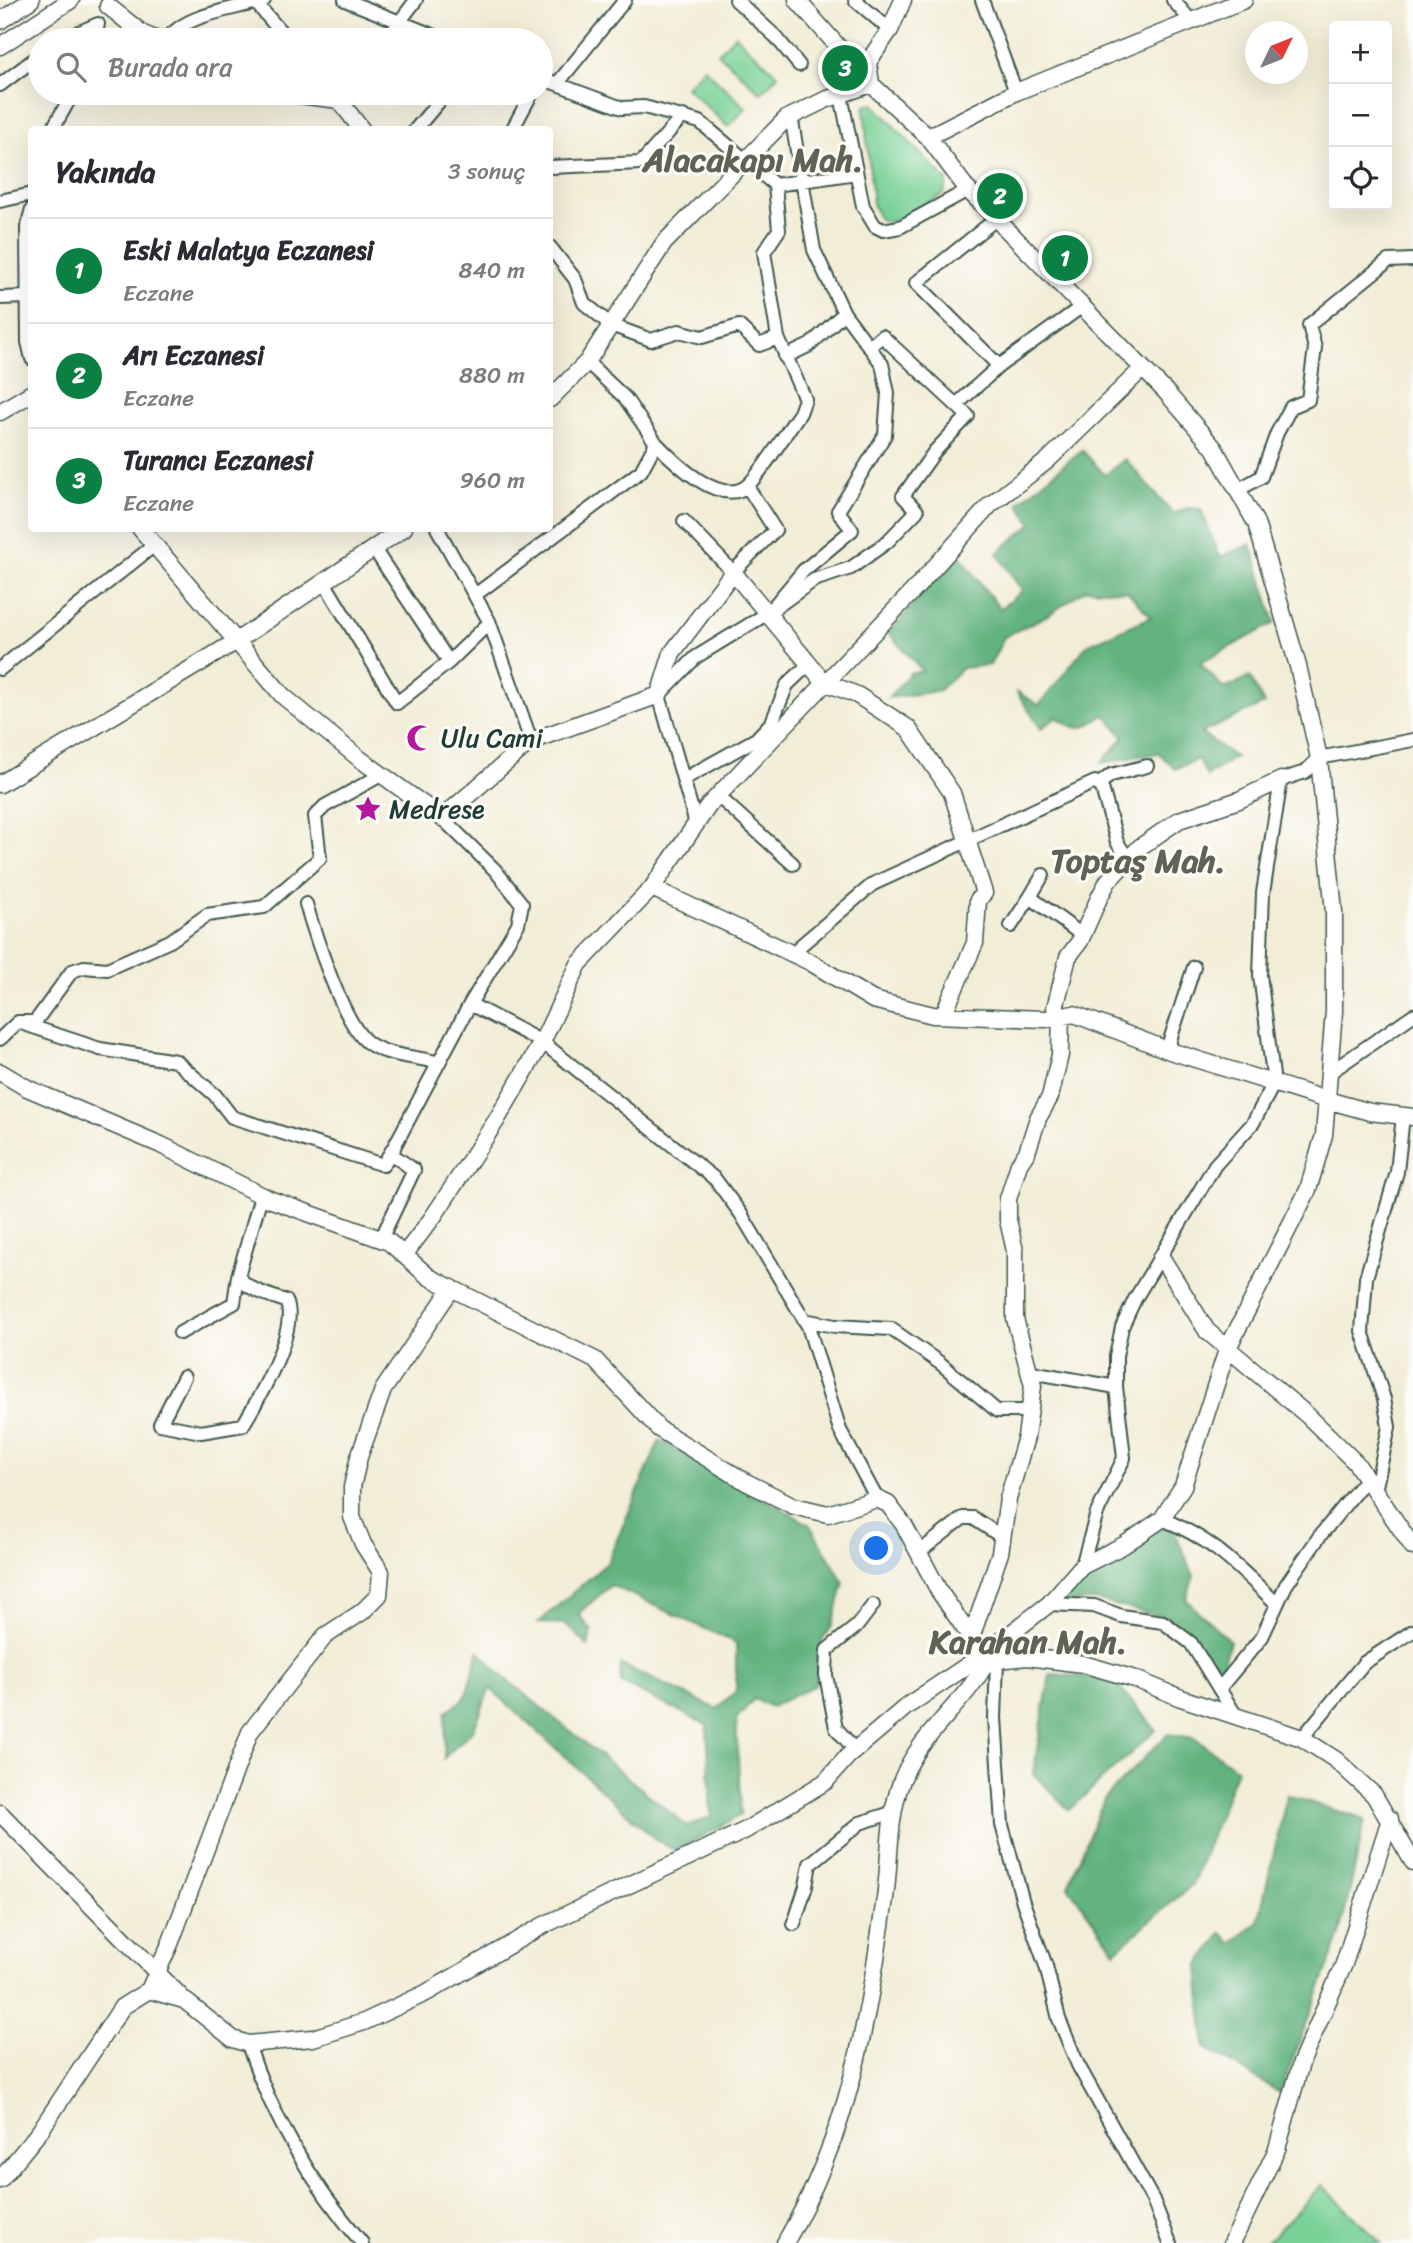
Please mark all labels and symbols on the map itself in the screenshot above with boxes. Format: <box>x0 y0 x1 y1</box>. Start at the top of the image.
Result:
north arrow <box>1245 21 1308 84</box>
pin: 3 <box>822 42 868 94</box>
district label: Alacakapı Mah. <box>641 131 863 189</box>
pin: 2 <box>977 170 1023 222</box>
pin: 1 <box>1042 232 1088 284</box>
place label: Ulu Cami <box>441 715 544 761</box>
mosque icon: Ulu Cami <box>405 723 435 753</box>
place label: Medrese <box>389 786 485 832</box>
place icon: Medrese <box>353 794 383 824</box>
district label: Toptaş Mah. <box>1050 832 1226 890</box>
your location <box>859 1531 893 1565</box>
district label: Karahan Mah. <box>928 1613 1127 1671</box>

